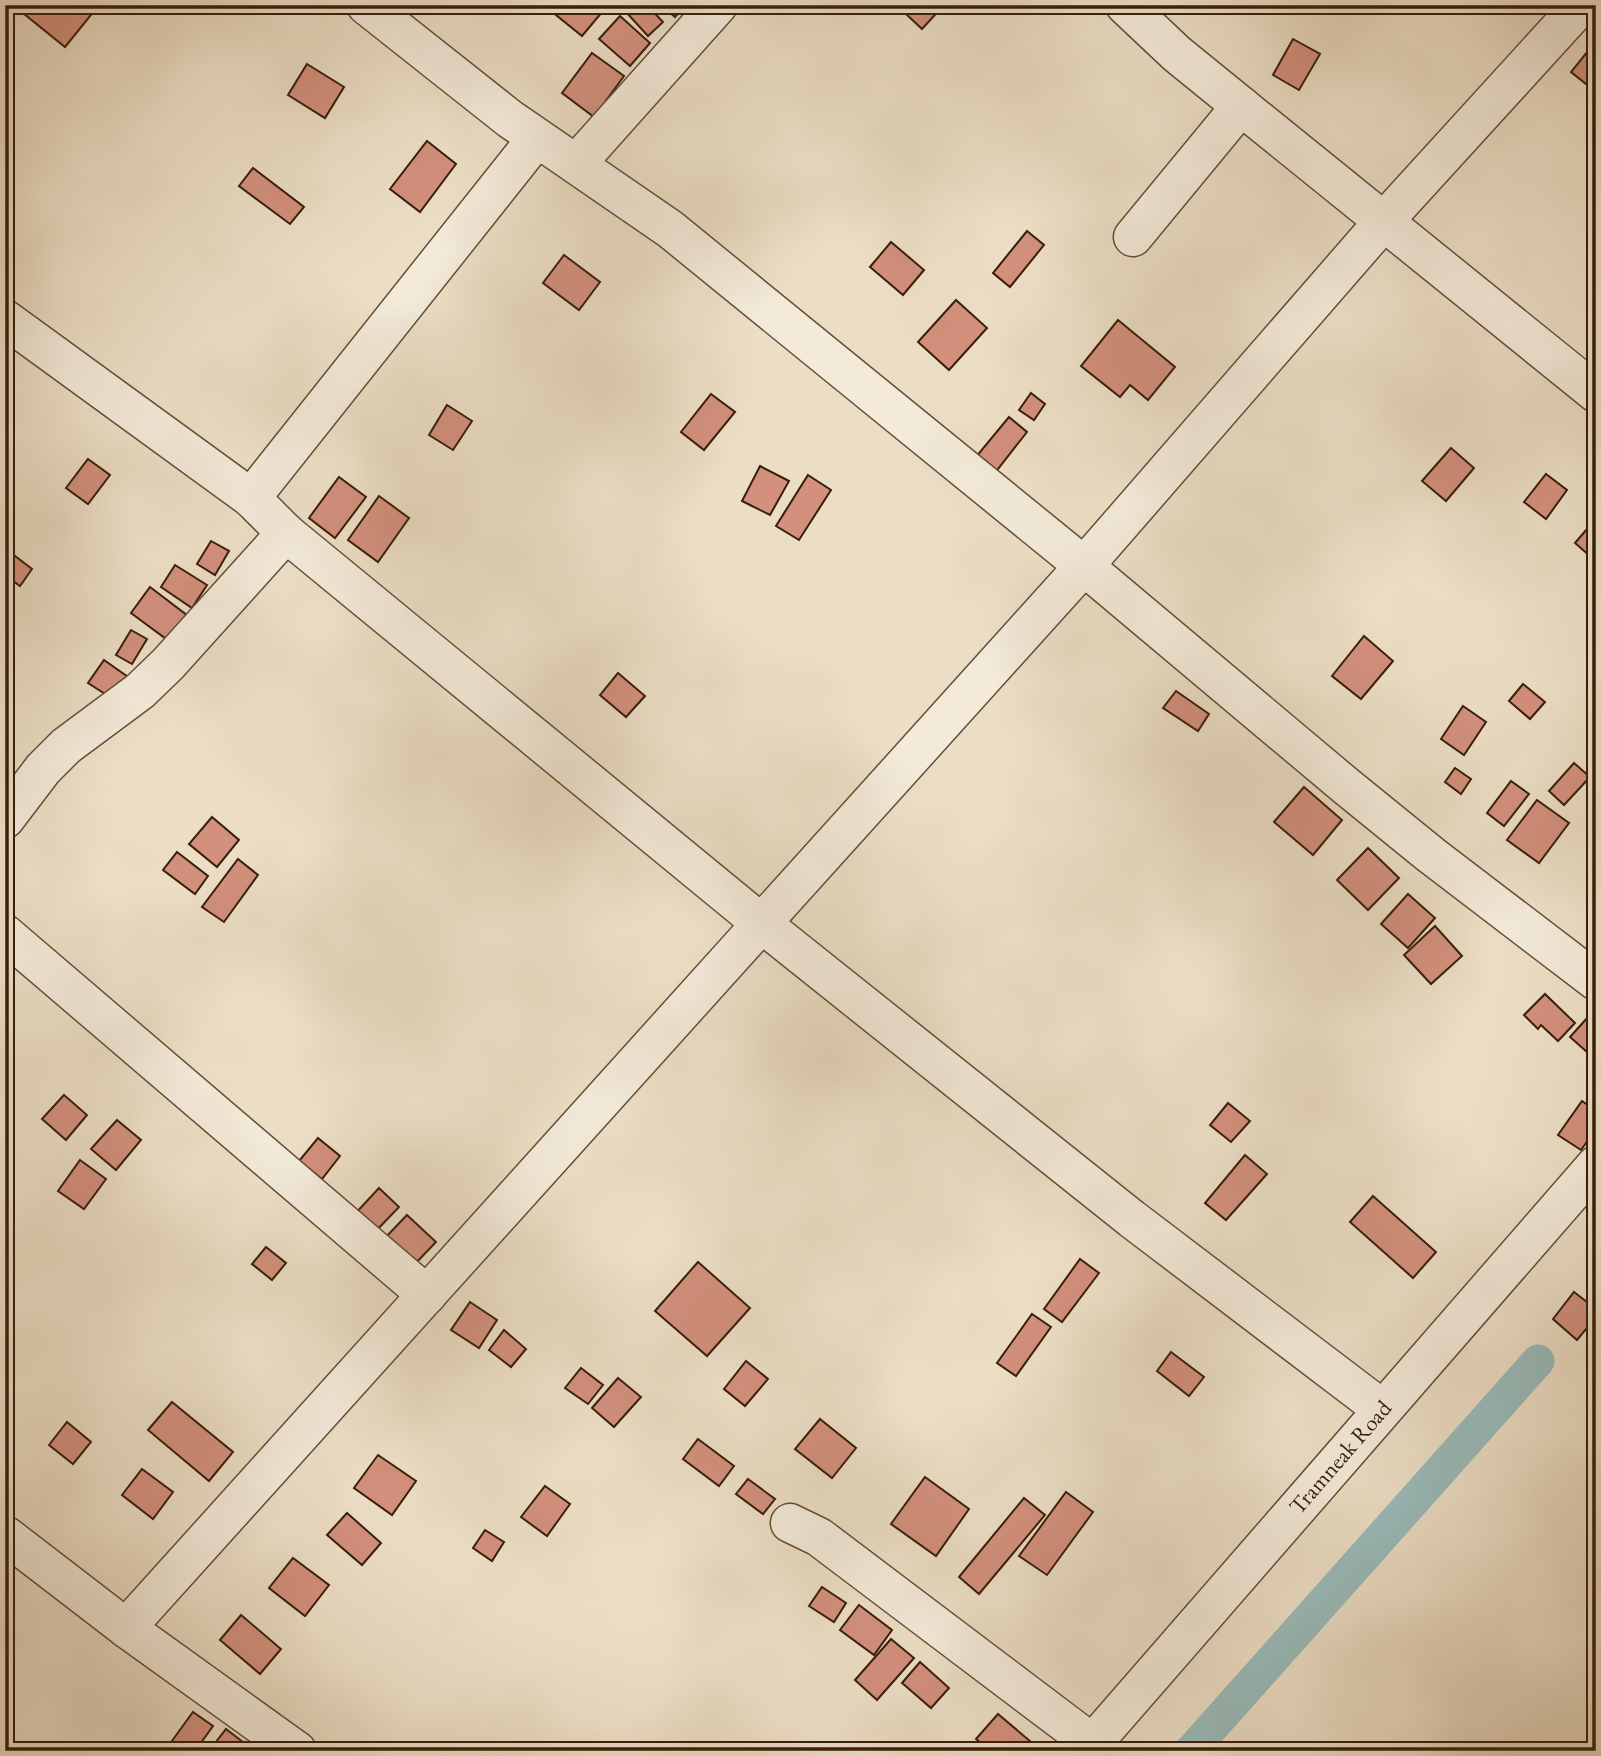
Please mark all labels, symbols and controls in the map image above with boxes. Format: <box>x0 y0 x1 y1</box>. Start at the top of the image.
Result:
street label: Tramneak Road <box>1282 1393 1398 1520</box>

